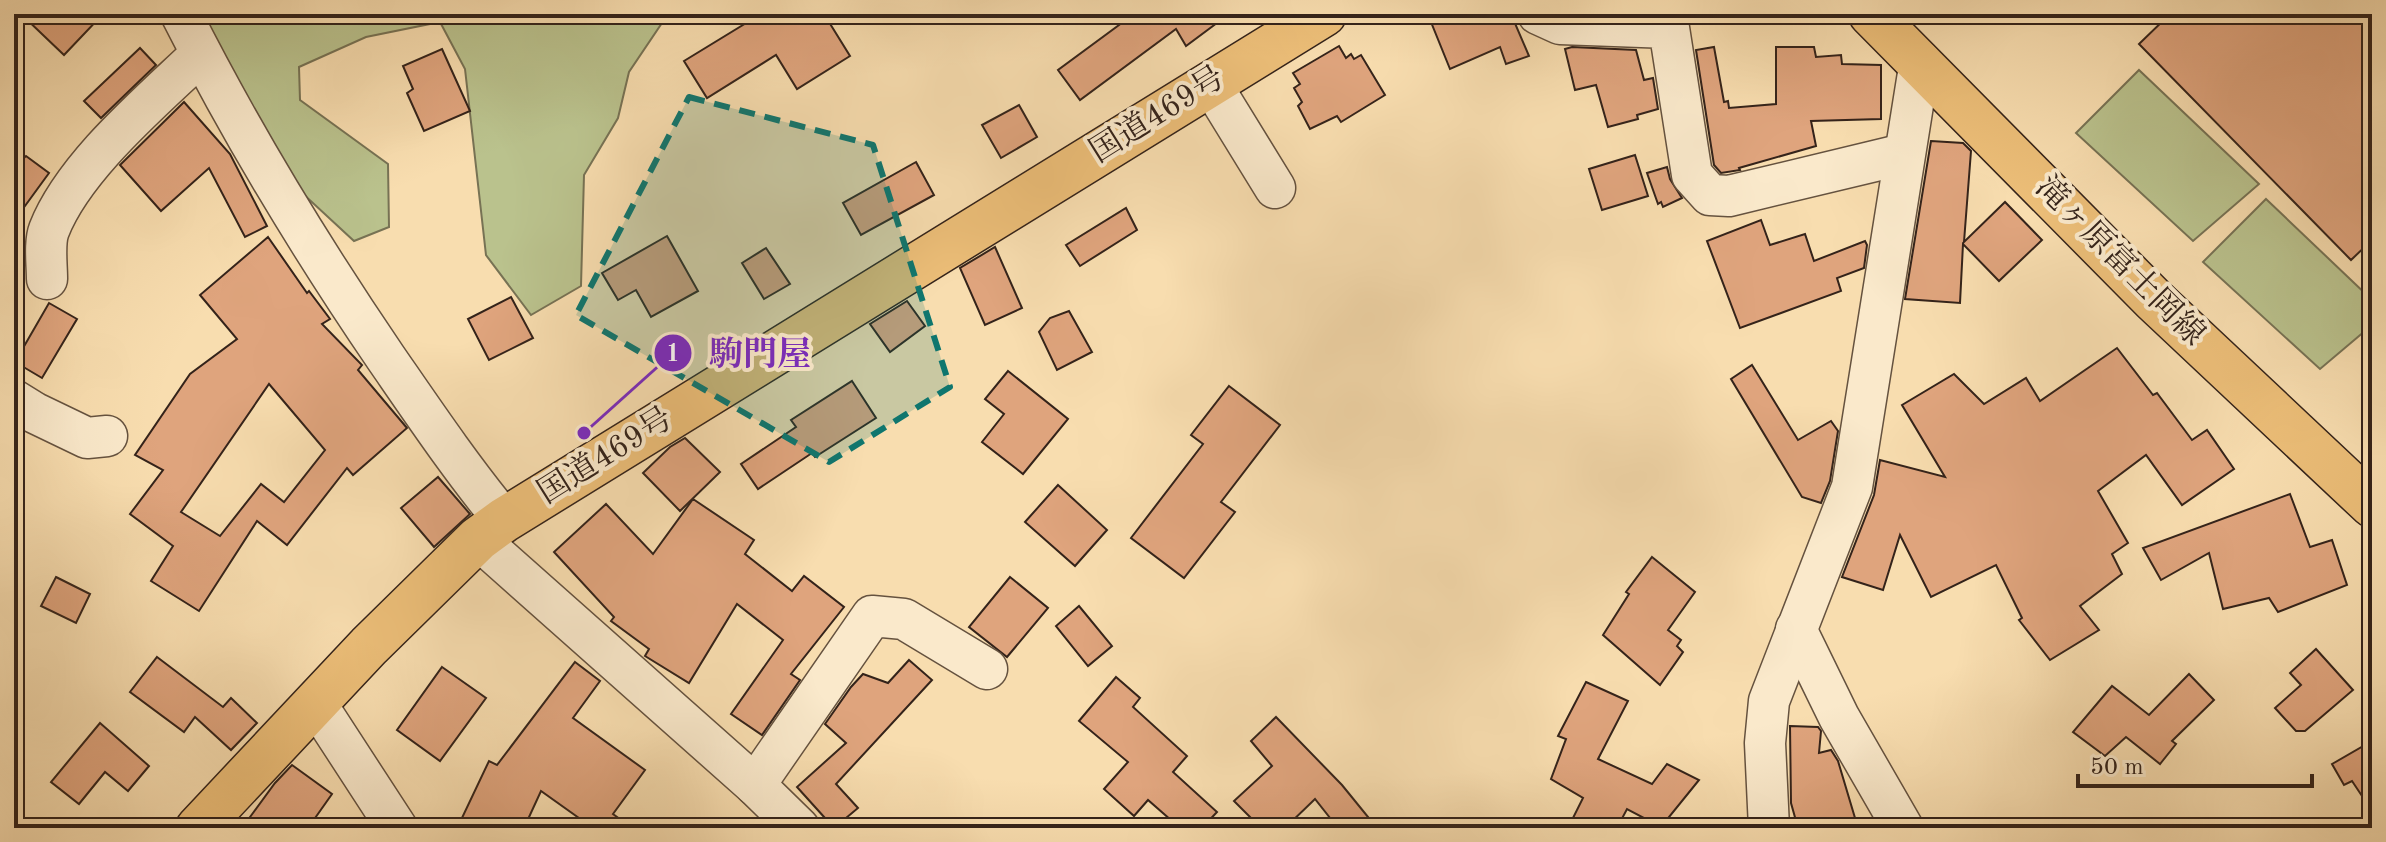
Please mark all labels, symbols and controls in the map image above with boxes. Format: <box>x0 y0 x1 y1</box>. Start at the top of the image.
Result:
street label: 国道469号 <box>1084 60 1231 170</box>
street label: 滝ヶ原富士岡線 <box>2028 169 2212 353</box>
callout: 駒門屋 <box>653 324 827 382</box>
text: 駒門屋 <box>709 336 811 373</box>
text: 1 <box>666 343 680 367</box>
street label: 国道469号 <box>532 401 679 511</box>
scale bar <box>2078 738 2312 788</box>
text: 50 m <box>2090 756 2144 780</box>

